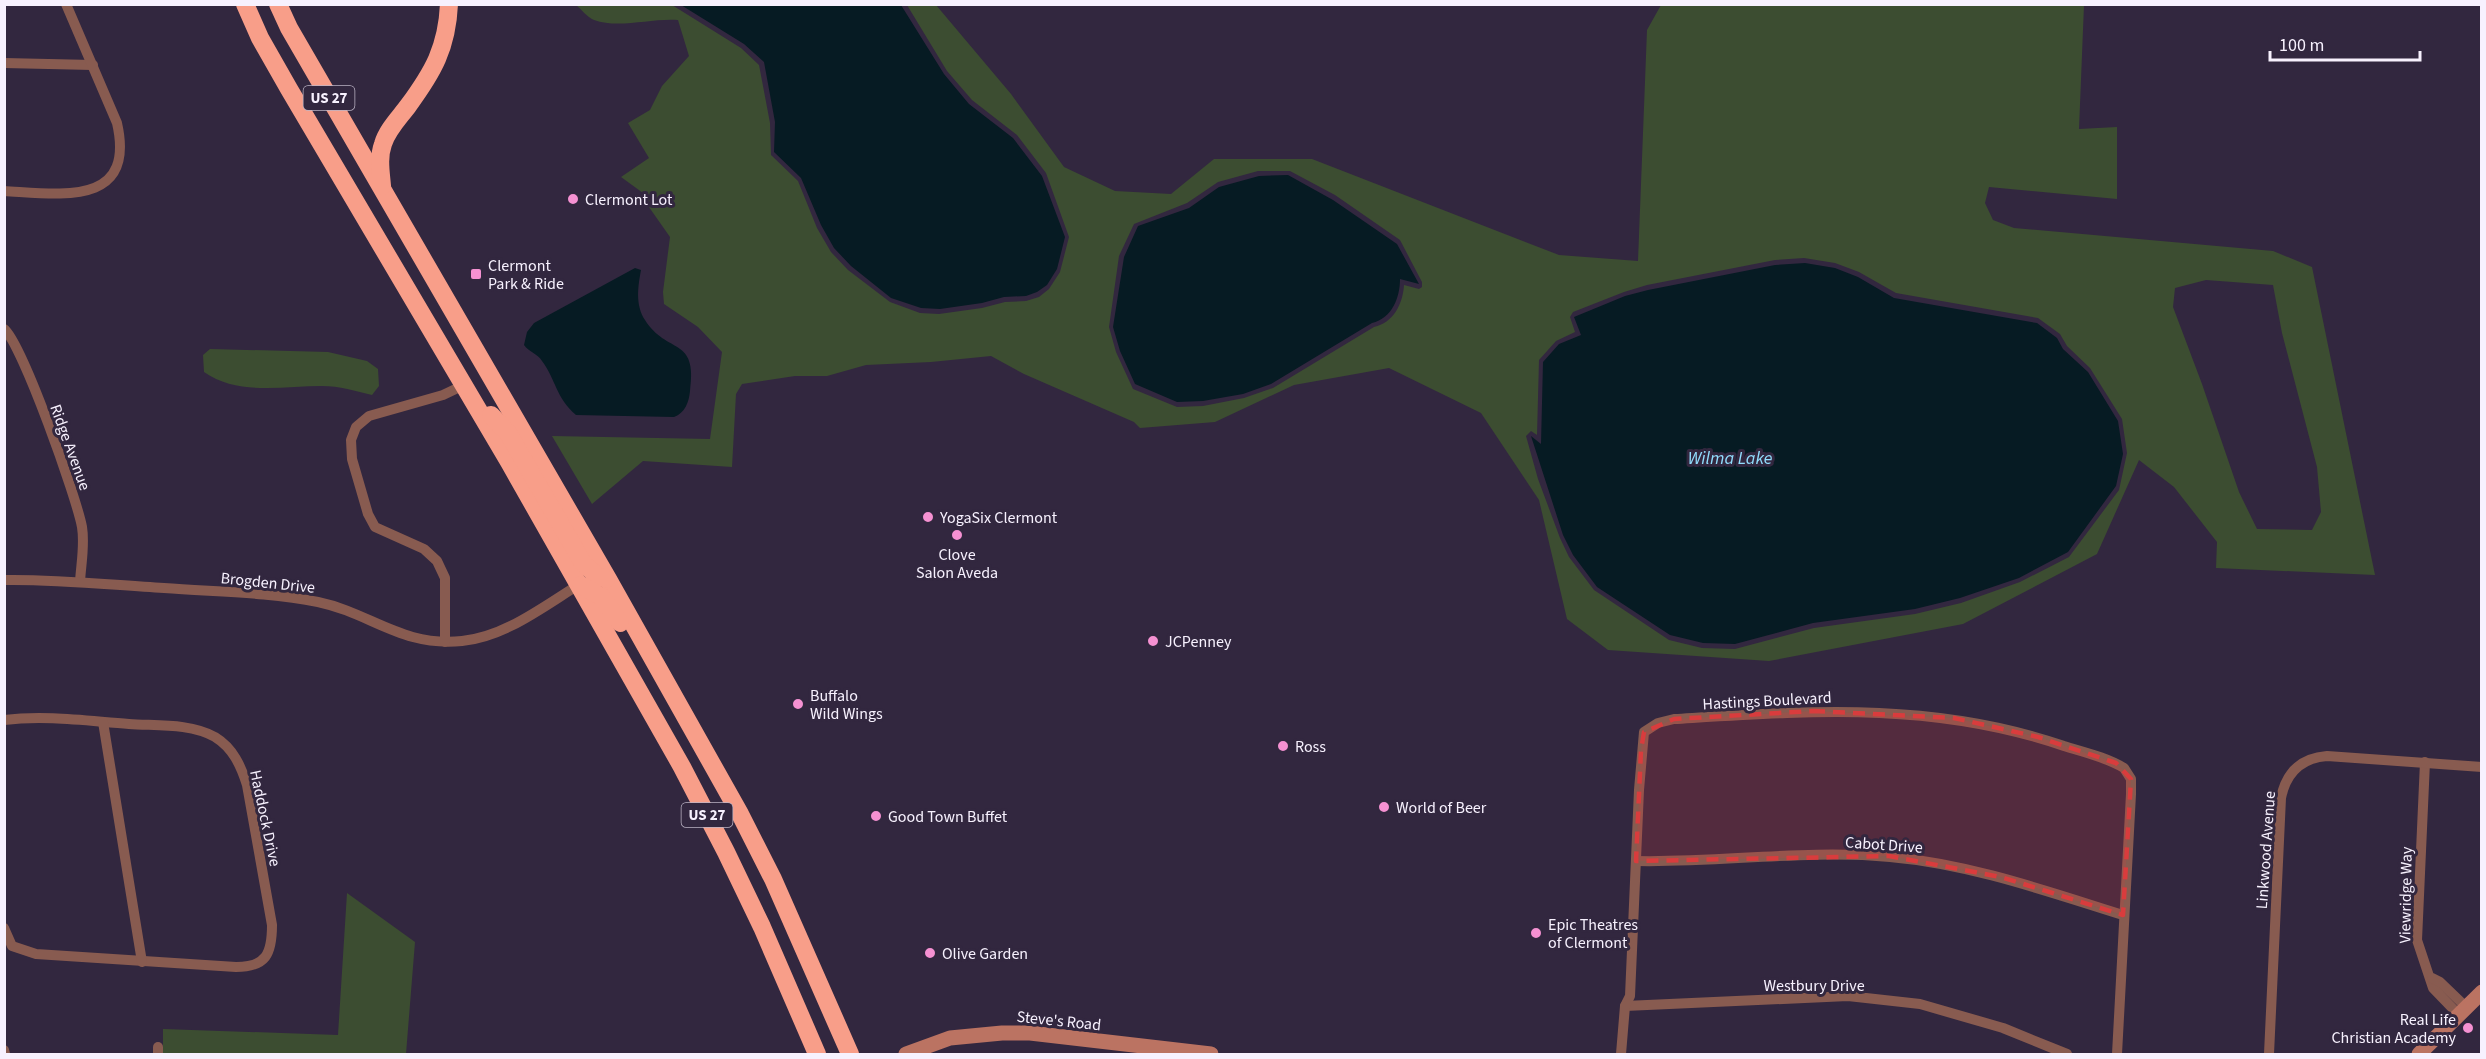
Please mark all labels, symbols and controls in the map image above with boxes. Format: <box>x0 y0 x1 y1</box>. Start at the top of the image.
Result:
scale bar <box>2270 24 2420 62</box>
text: 100 m <box>2279 33 2324 58</box>
road number: US 27 <box>304 86 354 110</box>
place label: Clermont Lot <box>585 189 673 211</box>
marker: Clermont Lot <box>566 192 580 206</box>
place label: Clermont Park & Ride <box>488 255 564 295</box>
marker: Clermont Park & Ride <box>469 267 483 281</box>
street label: Ridge Avenue <box>44 401 96 494</box>
water label: Wilma Lake <box>1688 446 1773 471</box>
place label: YogaSix Clermont <box>939 507 1058 529</box>
marker: YogaSix Clermont <box>921 510 935 524</box>
marker: Clove Salon Aveda <box>950 528 964 542</box>
place label: Clove Salon Aveda <box>916 544 998 584</box>
street label: Brogden Drive <box>220 567 316 599</box>
place label: JCPenney <box>1165 631 1232 653</box>
marker: JCPenney <box>1146 634 1160 648</box>
place label: Buffalo Wild Wings <box>810 685 883 725</box>
street label: Hastings Boulevard <box>1702 687 1832 715</box>
marker: Buffalo Wild Wings <box>791 697 805 711</box>
place label: Ross <box>1295 736 1326 758</box>
marker: Ross <box>1276 739 1290 753</box>
street label: Haddock Drive <box>244 768 286 868</box>
street label: Linkwood Avenue <box>2251 790 2281 910</box>
place label: World of Beer <box>1396 797 1487 819</box>
marker: World of Beer <box>1377 800 1391 814</box>
road number: US 27 <box>682 803 732 827</box>
place label: Good Town Buffet <box>888 806 1008 828</box>
marker: Good Town Buffet <box>869 809 883 823</box>
street label: Cabot Drive <box>1844 831 1924 859</box>
street label: Viewridge Way <box>2394 846 2418 944</box>
place label: Epic Theatres of Clermont <box>1548 914 1638 954</box>
marker: Epic Theatres of Clermont <box>1529 926 1543 940</box>
place label: Olive Garden <box>942 943 1028 965</box>
marker: Olive Garden <box>923 946 937 960</box>
street label: Westbury Drive <box>1763 975 1865 997</box>
street label: Steve's Road <box>1016 1006 1102 1036</box>
place label: Real Life Christian Academy <box>2331 1009 2457 1049</box>
marker: Real Life Christian Academy <box>2461 1021 2475 1035</box>

